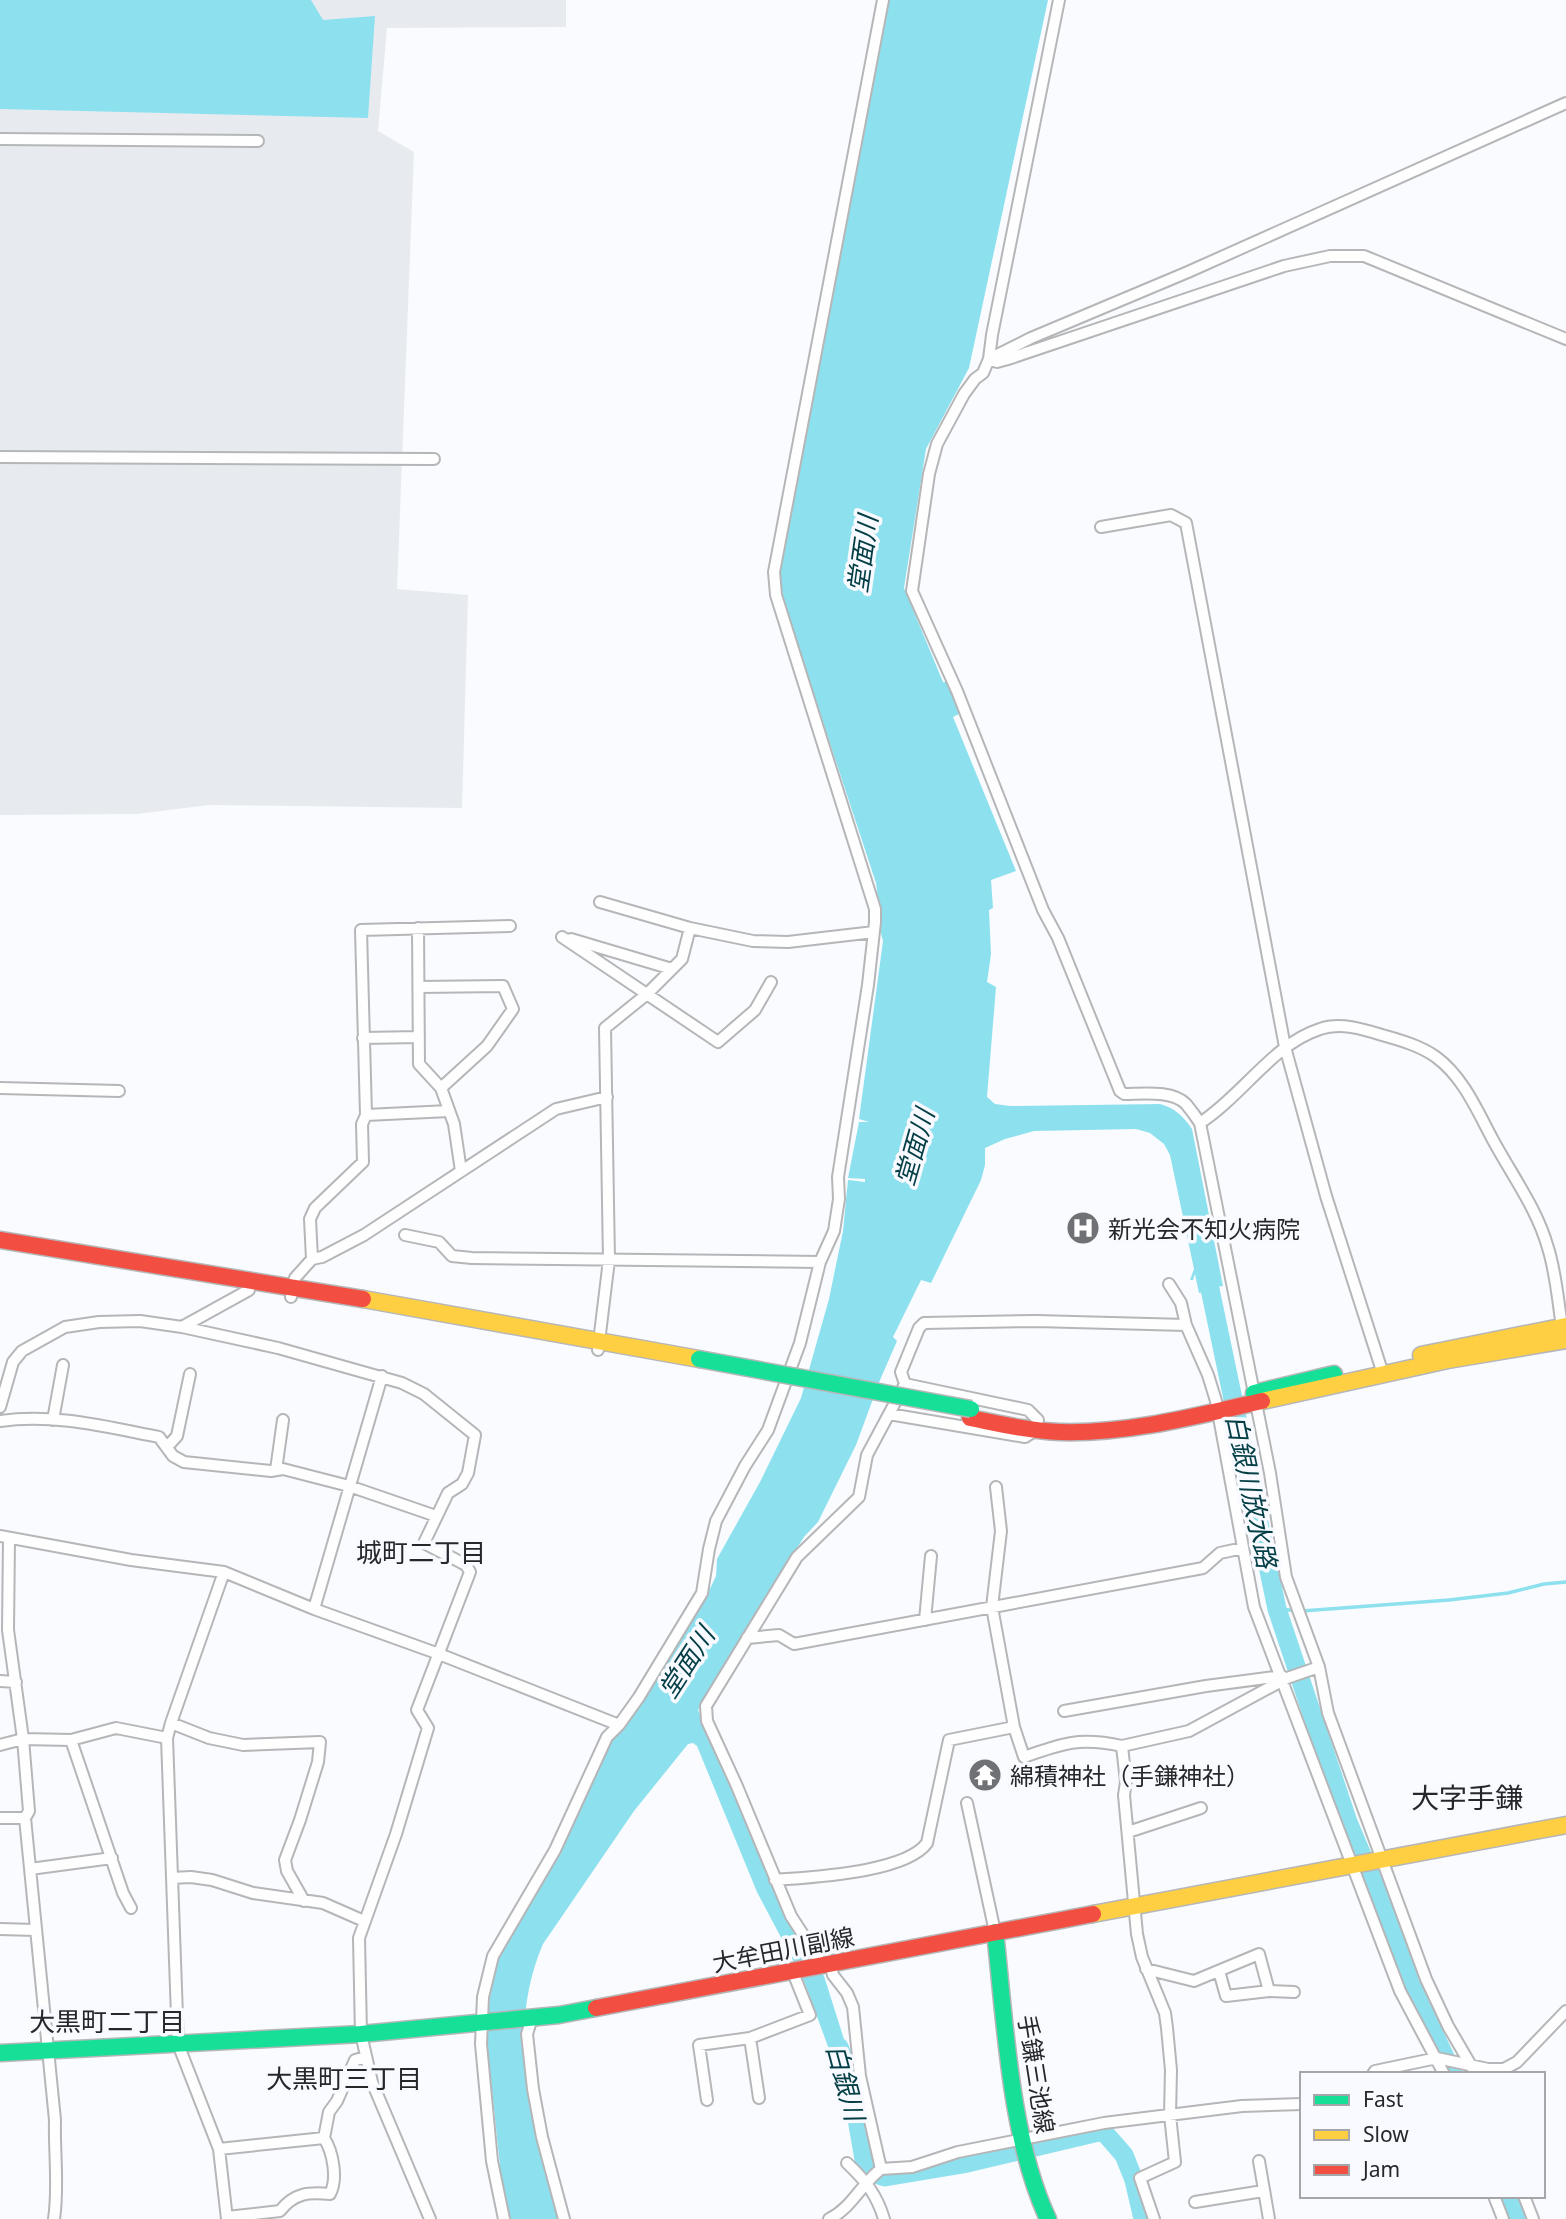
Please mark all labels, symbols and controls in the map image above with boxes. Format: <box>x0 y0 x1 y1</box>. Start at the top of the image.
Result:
water label: 堂面川 <box>839 510 886 595</box>
water label: 堂面川 <box>886 1102 943 1189</box>
hospital icon: 新光会不知火病院 <box>1064 1209 1102 1247</box>
place label: 新光会不知火病院 <box>1108 1212 1300 1245</box>
water label: 白銀川放水路 <box>1218 1411 1286 1573</box>
district label: 城町二丁目 <box>356 1534 486 1570</box>
water label: 堂面川 <box>650 1617 724 1705</box>
temple icon: 綿積神社（手鎌神社） <box>966 1756 1004 1794</box>
place label: 綿積神社（手鎌神社） <box>1010 1759 1250 1792</box>
district label: 大字手鎌 <box>1411 1778 1523 1816</box>
street label: 大牟田川副線 <box>709 1919 857 1979</box>
district label: 大黒町二丁目 <box>29 2003 185 2039</box>
street label: 手鎌三池線 <box>1011 2012 1063 2136</box>
water label: 白銀川 <box>819 2040 874 2127</box>
district label: 大黒町三丁目 <box>266 2060 422 2096</box>
legend <box>1300 2072 1545 2198</box>
text: Fast <box>1363 2085 1404 2113</box>
text: Slow <box>1363 2120 1409 2148</box>
text: Jam <box>1361 2155 1400 2183</box>

